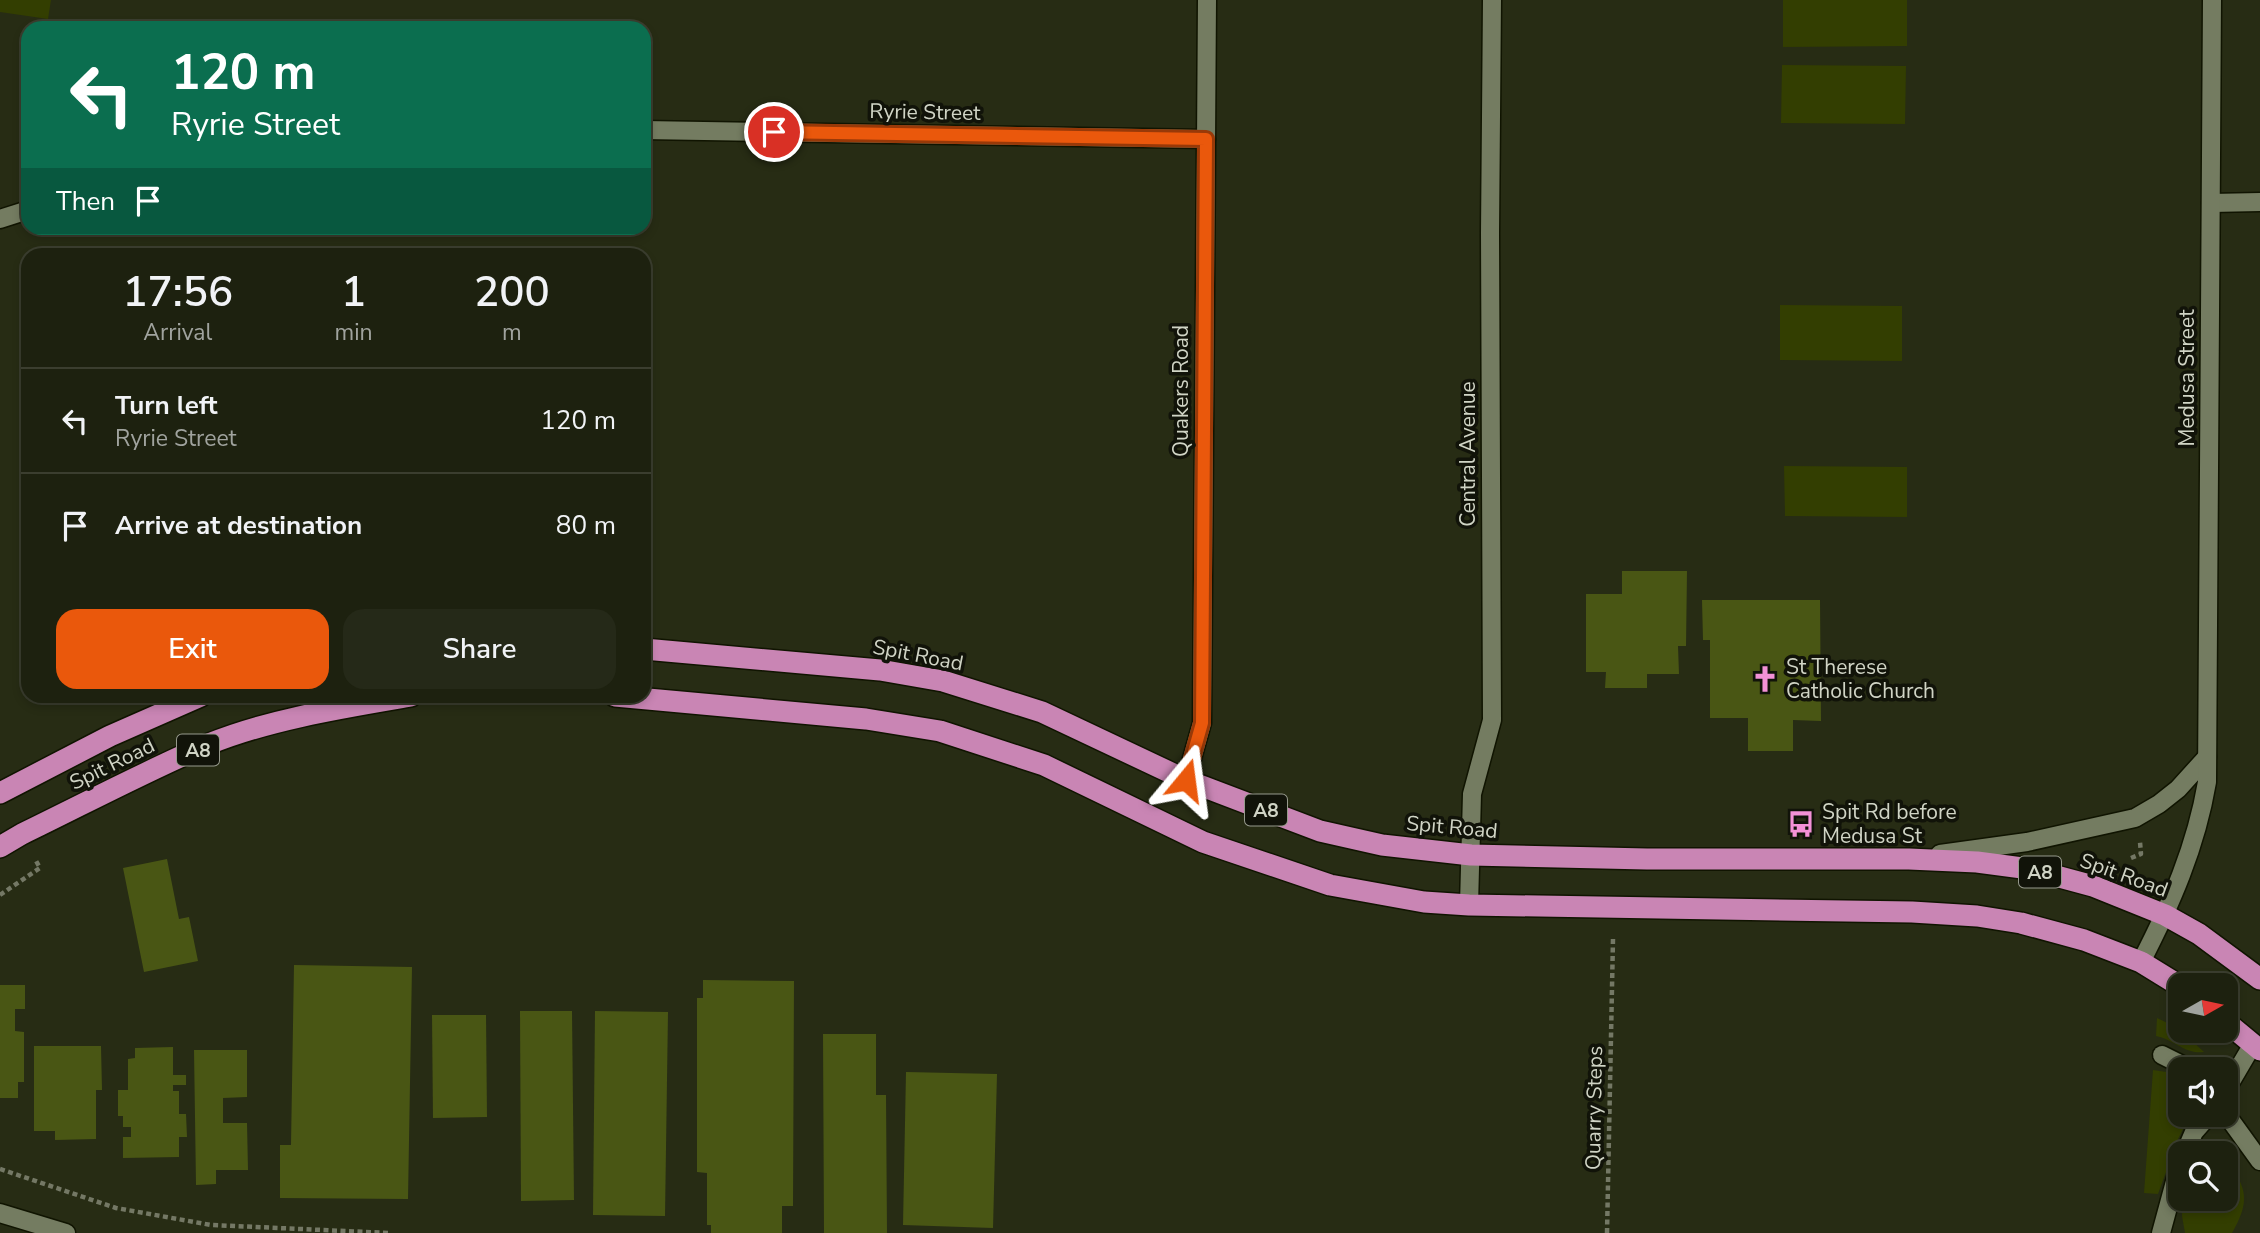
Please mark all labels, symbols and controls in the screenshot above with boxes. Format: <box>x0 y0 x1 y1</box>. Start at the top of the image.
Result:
text: 120 m <box>171 39 315 106</box>
icon: left <box>56 49 147 140</box>
street label: Ryrie Street <box>869 97 981 127</box>
pin <box>744 102 804 162</box>
text: Ryrie Street <box>171 103 340 146</box>
icon: arrive <box>755 113 793 151</box>
icon: arrive <box>129 182 167 220</box>
text: Then <box>56 184 115 219</box>
text: 17:56 <box>122 264 233 321</box>
text: 1 <box>341 264 366 321</box>
text: 200 <box>474 264 550 321</box>
street label: Medusa Street <box>2173 309 2201 447</box>
text: Arrival <box>143 317 212 348</box>
text: min <box>335 317 373 348</box>
text: m <box>502 317 522 348</box>
street label: Quakers Road <box>1167 325 1195 457</box>
street label: Central Avenue <box>1454 381 1482 527</box>
text: Turn left <box>115 388 218 423</box>
icon: left <box>56 402 94 440</box>
text: 120 m <box>540 403 616 438</box>
text: Ryrie Street <box>115 423 237 454</box>
icon: arrive <box>56 507 94 545</box>
text: Arrive at destination <box>115 508 362 543</box>
text: 80 m <box>556 508 616 543</box>
button: Exit <box>56 609 329 689</box>
button: Share <box>343 609 616 689</box>
street label: Spit Road <box>870 633 966 677</box>
place label: St Therese Catholic Church <box>1786 653 1935 705</box>
church icon: St Therese Catholic Church <box>1750 664 1780 694</box>
street label: Spit Road <box>65 731 159 797</box>
road number: A8 <box>177 734 219 765</box>
position arrow <box>1149 743 1223 817</box>
road number: A8 <box>1245 794 1287 825</box>
place label: Spit Rd before Medusa St <box>1822 798 1957 850</box>
street label: Spit Road <box>1405 809 1499 845</box>
bus stop icon: Spit Rd before Medusa St <box>1786 809 1816 839</box>
street label: Spit Road <box>2076 846 2172 904</box>
road number: A8 <box>2019 856 2061 888</box>
north arrow <box>2168 973 2238 1043</box>
map controls <box>2168 973 2238 1211</box>
street label: Quarry Steps <box>1579 1046 1609 1170</box>
button: sound <box>2168 1057 2238 1127</box>
button: search <box>2168 1141 2238 1211</box>

